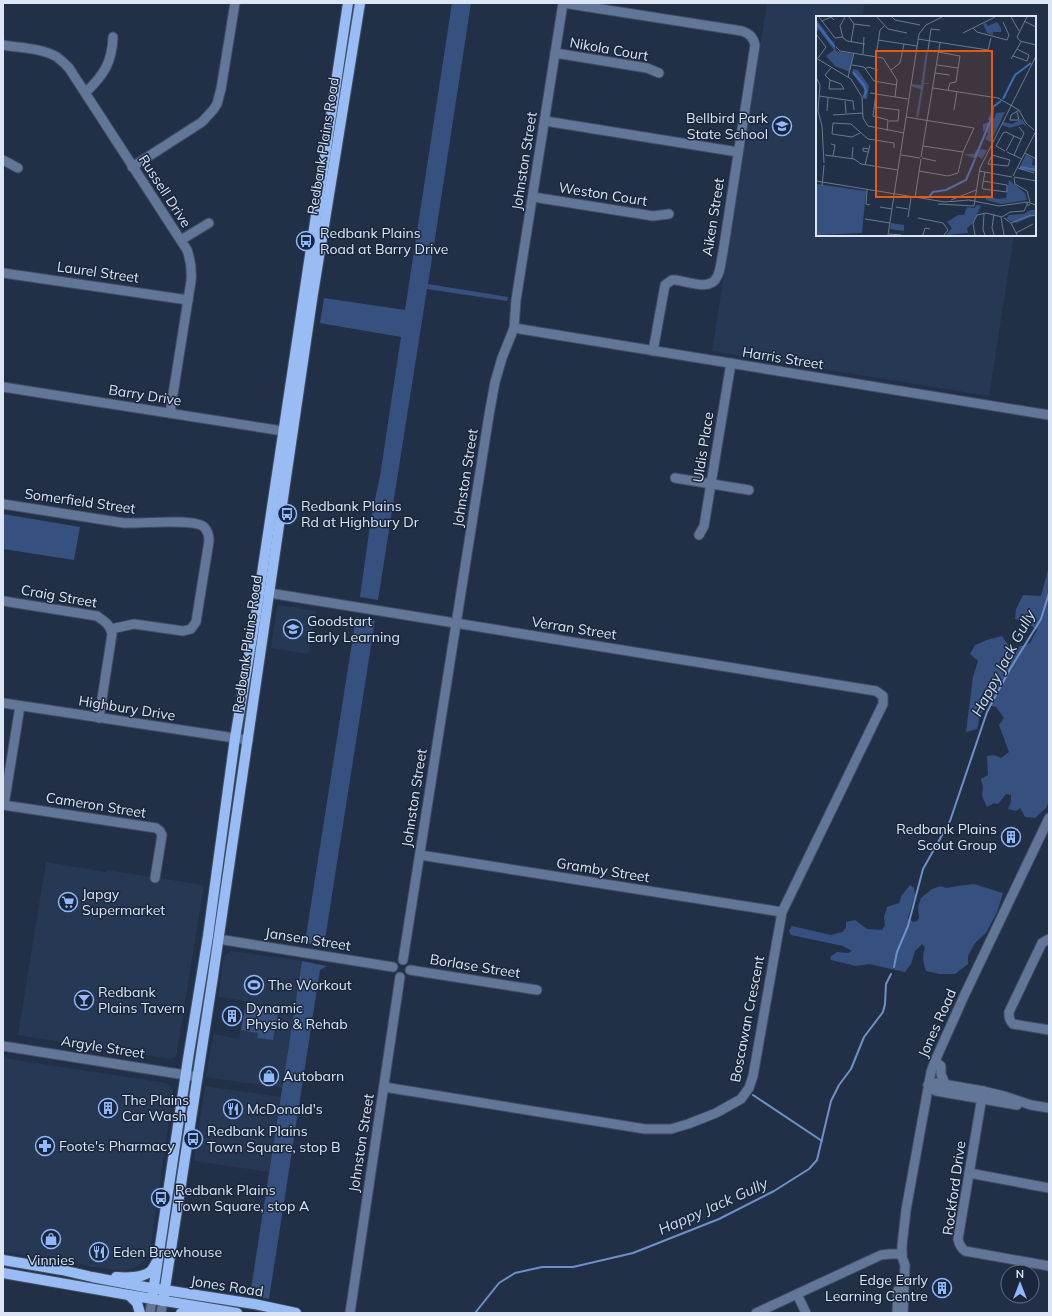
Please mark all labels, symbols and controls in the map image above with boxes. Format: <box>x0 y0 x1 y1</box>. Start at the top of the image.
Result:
inset map <box>816 16 1036 236</box>
street label: Nikola Court <box>568 33 650 65</box>
street label: Redbank Plains Road <box>303 76 343 216</box>
place label: Bellbird Park State School <box>686 109 769 143</box>
street label: Johnston Street <box>507 110 541 211</box>
school or university icon: Bellbird Park State School <box>771 115 793 137</box>
street label: Russell Drive <box>135 151 195 231</box>
street label: Aiken Street <box>698 177 728 257</box>
street label: Weston Court <box>557 178 649 210</box>
place label: Redbank Plains Road at Barry Drive <box>320 224 448 258</box>
bus stop icon: Redbank Plains Road at Barry Drive <box>295 230 317 252</box>
street label: Laurel Street <box>56 257 140 287</box>
street label: Harris Street <box>741 343 825 373</box>
street label: Barry Drive <box>107 380 183 410</box>
street label: Uldis Place <box>689 410 717 484</box>
street label: Johnston Street <box>448 427 482 528</box>
street label: Somerfield Street <box>23 484 137 518</box>
place label: Redbank Plains Rd at Highbury Dr <box>301 497 420 531</box>
bus stop icon: Redbank Plains Rd at Highbury Dr <box>276 503 298 525</box>
street label: Redbank Plains Road <box>228 574 266 714</box>
street label: Craig Street <box>19 580 99 612</box>
water label: Happy Jack Gully <box>967 606 1040 720</box>
place label: Goodstart Early Learning <box>307 612 400 646</box>
street label: Verran Street <box>530 612 618 644</box>
school or university icon: Goodstart Early Learning <box>282 618 304 640</box>
street label: Highbury Drive <box>77 691 177 725</box>
street label: Johnston Street <box>397 747 431 848</box>
street label: Cameron Street <box>45 788 147 822</box>
place label: Redbank Plains Scout Group <box>896 820 997 854</box>
building icon: Redbank Plains Scout Group <box>1000 826 1022 848</box>
street label: Gramby Street <box>555 854 651 886</box>
place label: Japgy Supermarket <box>82 885 165 919</box>
supermarket icon: Japgy Supermarket <box>57 891 79 913</box>
street label: Jansen Street <box>264 923 352 955</box>
street label: Borlase Street <box>429 950 522 982</box>
street label: Boscawan Crescent <box>726 954 768 1084</box>
sports icon: The Workout <box>243 974 265 996</box>
place label: The Workout <box>268 976 352 994</box>
place label: Redbank Plains Tavern <box>98 983 185 1017</box>
street label: Jones Road <box>914 986 960 1060</box>
bar icon: Redbank Plains Tavern <box>73 989 95 1011</box>
place label: Dynamic Physio & Rehab <box>246 999 348 1033</box>
building icon: Dynamic Physio & Rehab <box>221 1005 243 1027</box>
street label: Argyle Street <box>60 1032 146 1063</box>
shop icon: Autobarn <box>258 1065 280 1087</box>
place label: Autobarn <box>283 1067 344 1085</box>
place label: The Plains Car Wash <box>122 1091 189 1125</box>
street label: Johnston Street <box>344 1092 378 1193</box>
building icon: The Plains Car Wash <box>97 1097 119 1119</box>
restaurant icon: McDonald's <box>222 1098 244 1120</box>
place label: McDonald's <box>247 1100 323 1118</box>
place label: Redbank Plains Town Square, stop B <box>207 1122 341 1156</box>
bus stop icon: Redbank Plains Town Square, stop B <box>182 1128 204 1150</box>
pharmacy icon: Foote's Pharmacy <box>34 1135 56 1157</box>
place label: Foote's Pharmacy <box>59 1137 175 1155</box>
street label: Rockford Drive <box>938 1140 970 1236</box>
water label: Happy Jack Gully <box>655 1173 772 1239</box>
place label: Redbank Plains Town Square, stop A <box>175 1181 310 1215</box>
bus stop icon: Redbank Plains Town Square, stop A <box>150 1187 172 1209</box>
shop icon: Vinnies <box>40 1228 62 1250</box>
restaurant icon: Eden Brewhouse <box>88 1241 110 1263</box>
place label: Eden Brewhouse <box>113 1243 222 1261</box>
place label: Vinnies <box>27 1251 75 1269</box>
north arrow <box>1000 1264 1040 1304</box>
text: N <box>1016 1267 1024 1281</box>
street label: Jones Road <box>189 1271 265 1301</box>
place label: Edge Early Learning Centre <box>825 1271 929 1305</box>
building icon: Edge Early Learning Centre <box>931 1277 953 1299</box>

